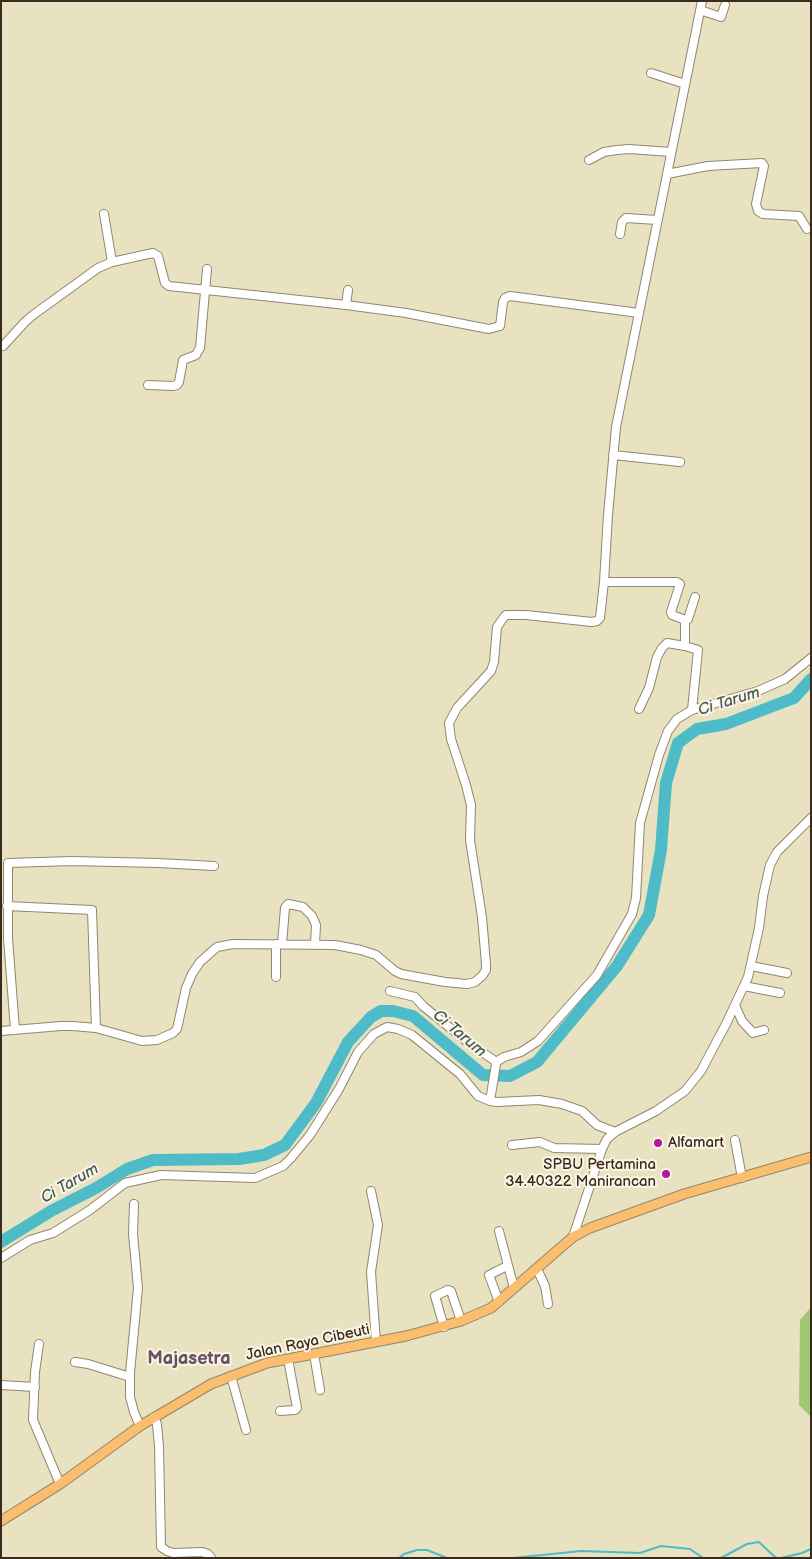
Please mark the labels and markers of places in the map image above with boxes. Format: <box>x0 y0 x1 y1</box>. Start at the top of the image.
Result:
place label: Alfamart <box>668 1134 724 1152</box>
marker: Alfamart <box>652 1137 664 1149</box>
place label: SPBU Pertamina 34.40322 Manirancan <box>505 1156 656 1191</box>
marker: SPBU Pertamina 34.40322 Manirancan <box>660 1168 672 1180</box>

